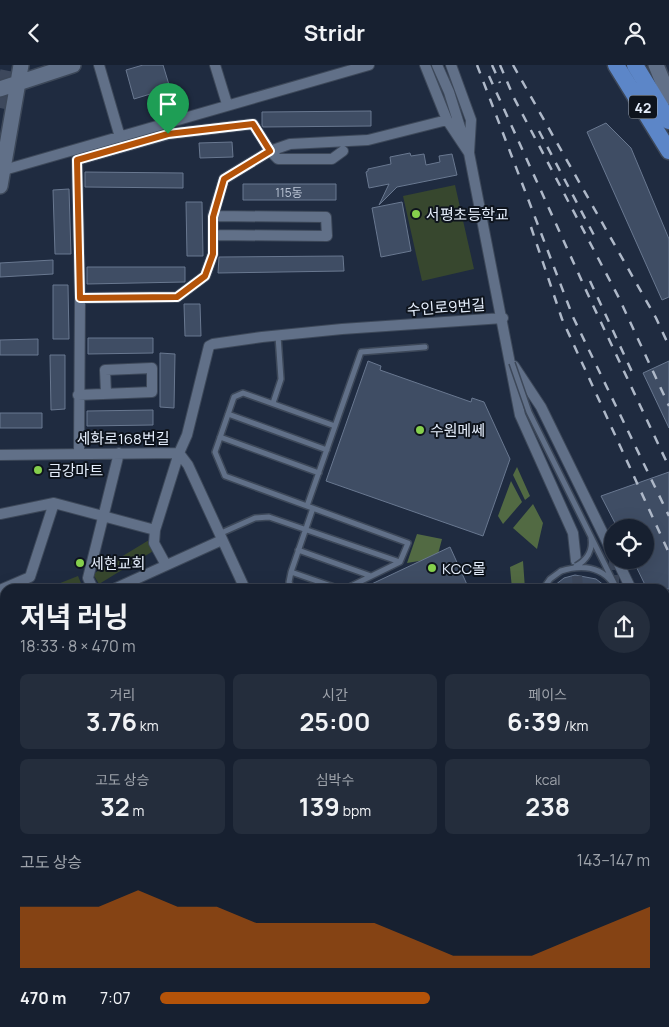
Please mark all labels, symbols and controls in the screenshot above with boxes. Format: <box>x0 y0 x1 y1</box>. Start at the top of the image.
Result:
text: Stridr <box>304 18 365 48</box>
icon: back <box>20 19 48 47</box>
icon: person <box>621 19 649 47</box>
pin <box>147 83 189 134</box>
icon: arrive <box>154 90 182 118</box>
road number: 42 <box>629 96 657 119</box>
house number: 115동 <box>275 184 303 201</box>
place label: 서평초등학교 <box>426 204 509 225</box>
marker: 서평초등학교 <box>410 208 422 220</box>
street label: 수인로9번길 <box>406 294 486 320</box>
place label: 수원메쎄 <box>430 420 485 441</box>
marker: 수원메쎄 <box>414 424 426 436</box>
street label: 세화로168번길 <box>77 428 169 449</box>
place label: 금강마트 <box>48 460 103 481</box>
marker: 금강마트 <box>32 464 44 476</box>
map controls <box>604 519 654 569</box>
button: locate <box>604 519 654 569</box>
place label: 세현교회 <box>90 553 145 574</box>
marker: 세현교회 <box>74 557 86 569</box>
place label: KCC몰 <box>442 558 486 579</box>
marker: KCC몰 <box>426 562 438 574</box>
text: 저녁 러닝 <box>20 597 129 635</box>
button: share <box>598 601 650 653</box>
text: 18:33 · 8 × 470 m <box>20 635 136 657</box>
text: 거리 <box>109 685 135 704</box>
text: 시간 <box>322 685 348 704</box>
text: 페이스 <box>528 685 567 704</box>
text: 3.76 <box>86 704 137 739</box>
text: 25:00 <box>299 704 371 739</box>
text: 6:39 <box>507 704 561 739</box>
text: km <box>137 716 159 735</box>
text: /km <box>561 716 588 735</box>
text: 고도 상승 <box>95 770 149 789</box>
text: 심박수 <box>316 770 354 789</box>
text: kcal <box>535 770 560 789</box>
text: 32 <box>100 789 130 824</box>
text: 139 <box>299 789 340 824</box>
text: 238 <box>525 789 570 824</box>
text: m <box>130 801 144 820</box>
text: bpm <box>340 801 371 820</box>
text: 143–147 m <box>577 849 650 871</box>
text: 고도 상승 <box>20 851 82 873</box>
text: 470 m <box>20 987 66 1009</box>
text: 7:07 <box>100 987 131 1009</box>

